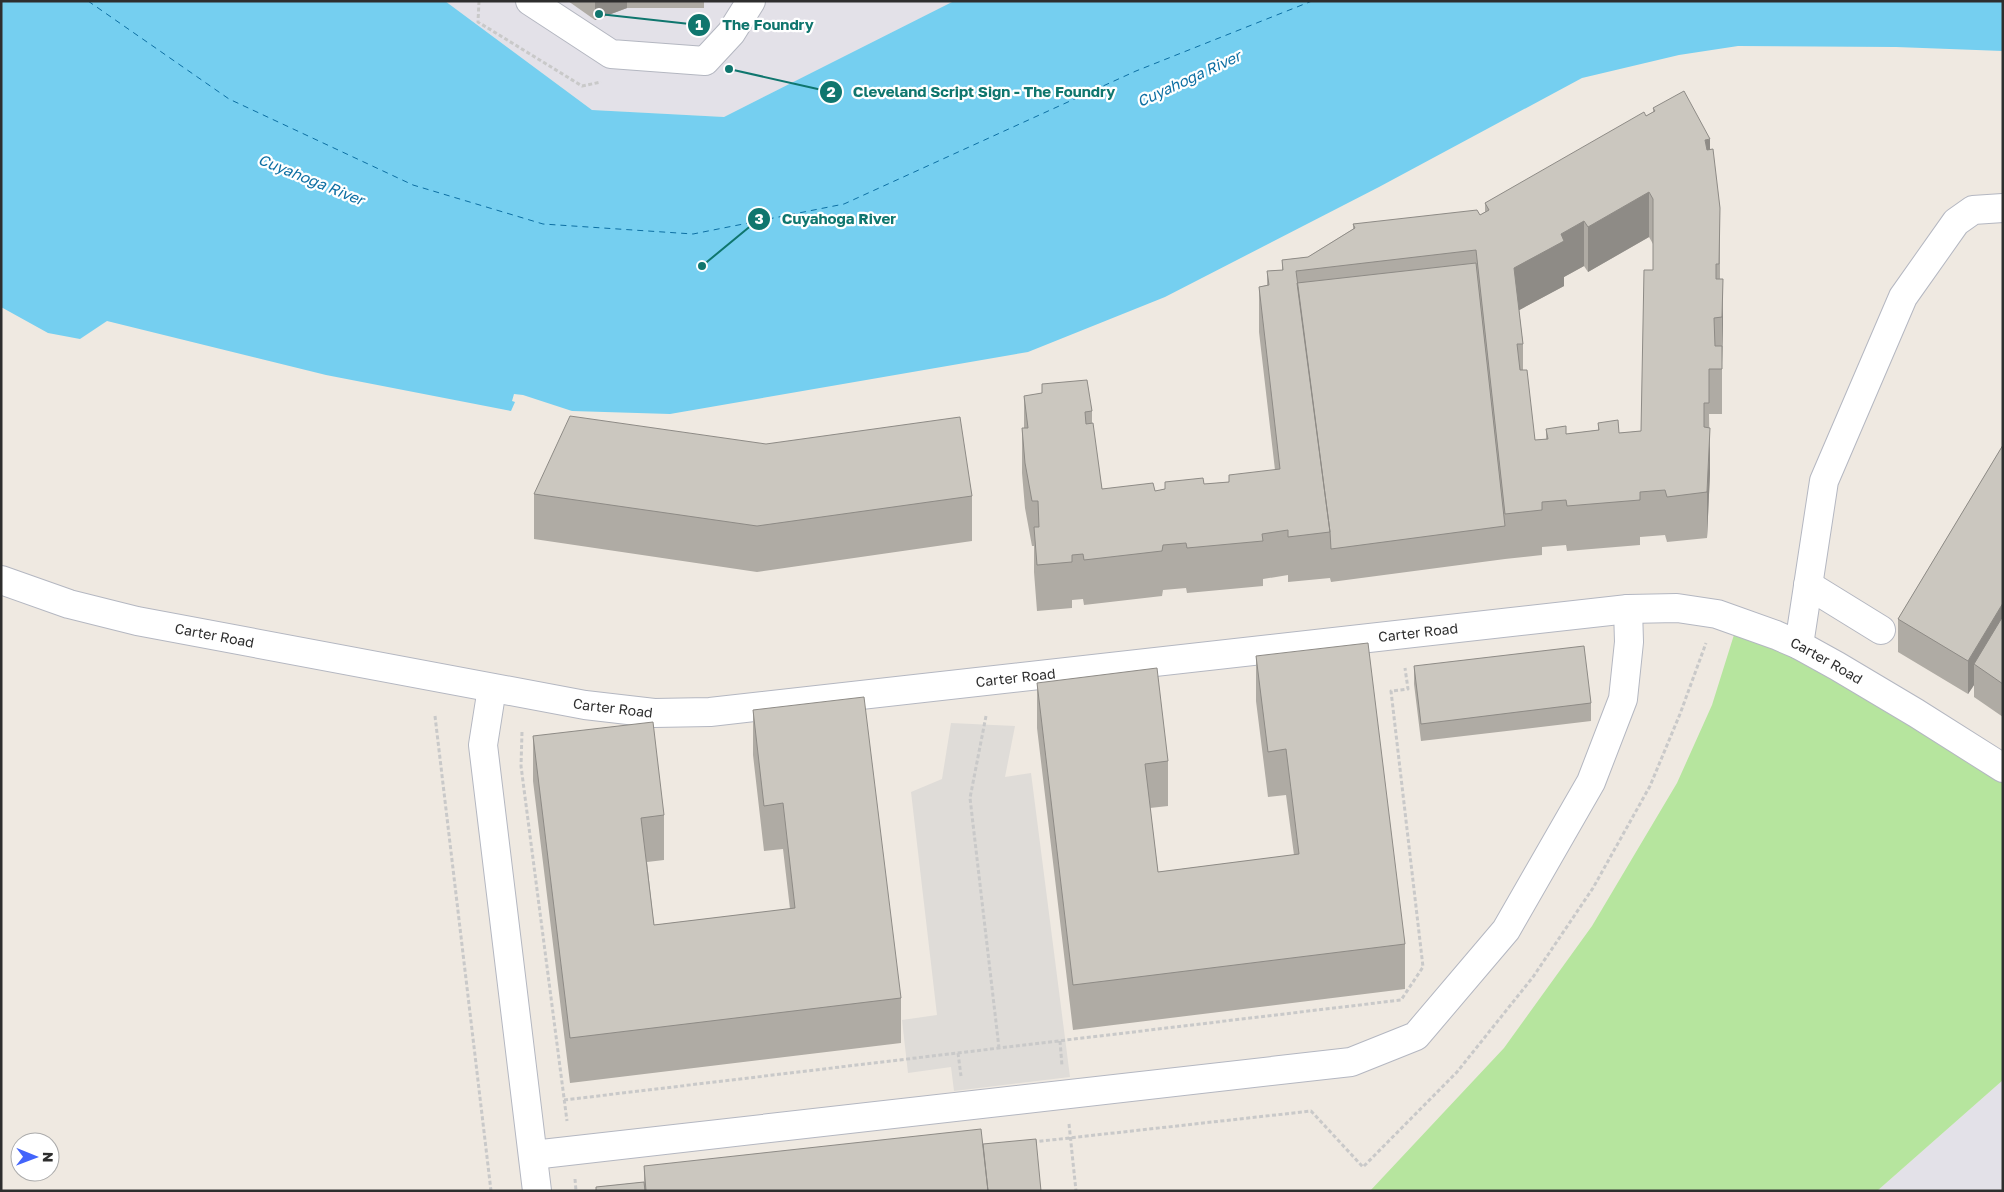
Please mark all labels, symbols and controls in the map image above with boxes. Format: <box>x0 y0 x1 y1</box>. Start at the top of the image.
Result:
callout: The Foundry <box>687 10 824 40</box>
text: 1 <box>695 15 703 33</box>
text: The Foundry <box>722 15 814 33</box>
water label: Cuyahoga River <box>1134 45 1246 111</box>
callout: Cleveland Script Sign - The Foundry <box>818 77 1125 107</box>
text: 2 <box>826 82 836 100</box>
text: Cleveland Script Sign - The Foundry <box>853 82 1115 100</box>
water label: Cuyahoga River <box>256 150 369 210</box>
callout: Cuyahoga River <box>747 204 906 234</box>
text: 3 <box>754 209 764 227</box>
text: Cuyahoga River <box>782 209 896 227</box>
street label: Carter Road <box>174 619 256 651</box>
street label: Carter Road <box>1377 619 1459 645</box>
street label: Carter Road <box>1788 633 1866 687</box>
street label: Carter Road <box>975 664 1056 690</box>
street label: Carter Road <box>572 694 654 721</box>
north arrow <box>10 1132 60 1182</box>
text: N <box>40 1152 57 1163</box>

